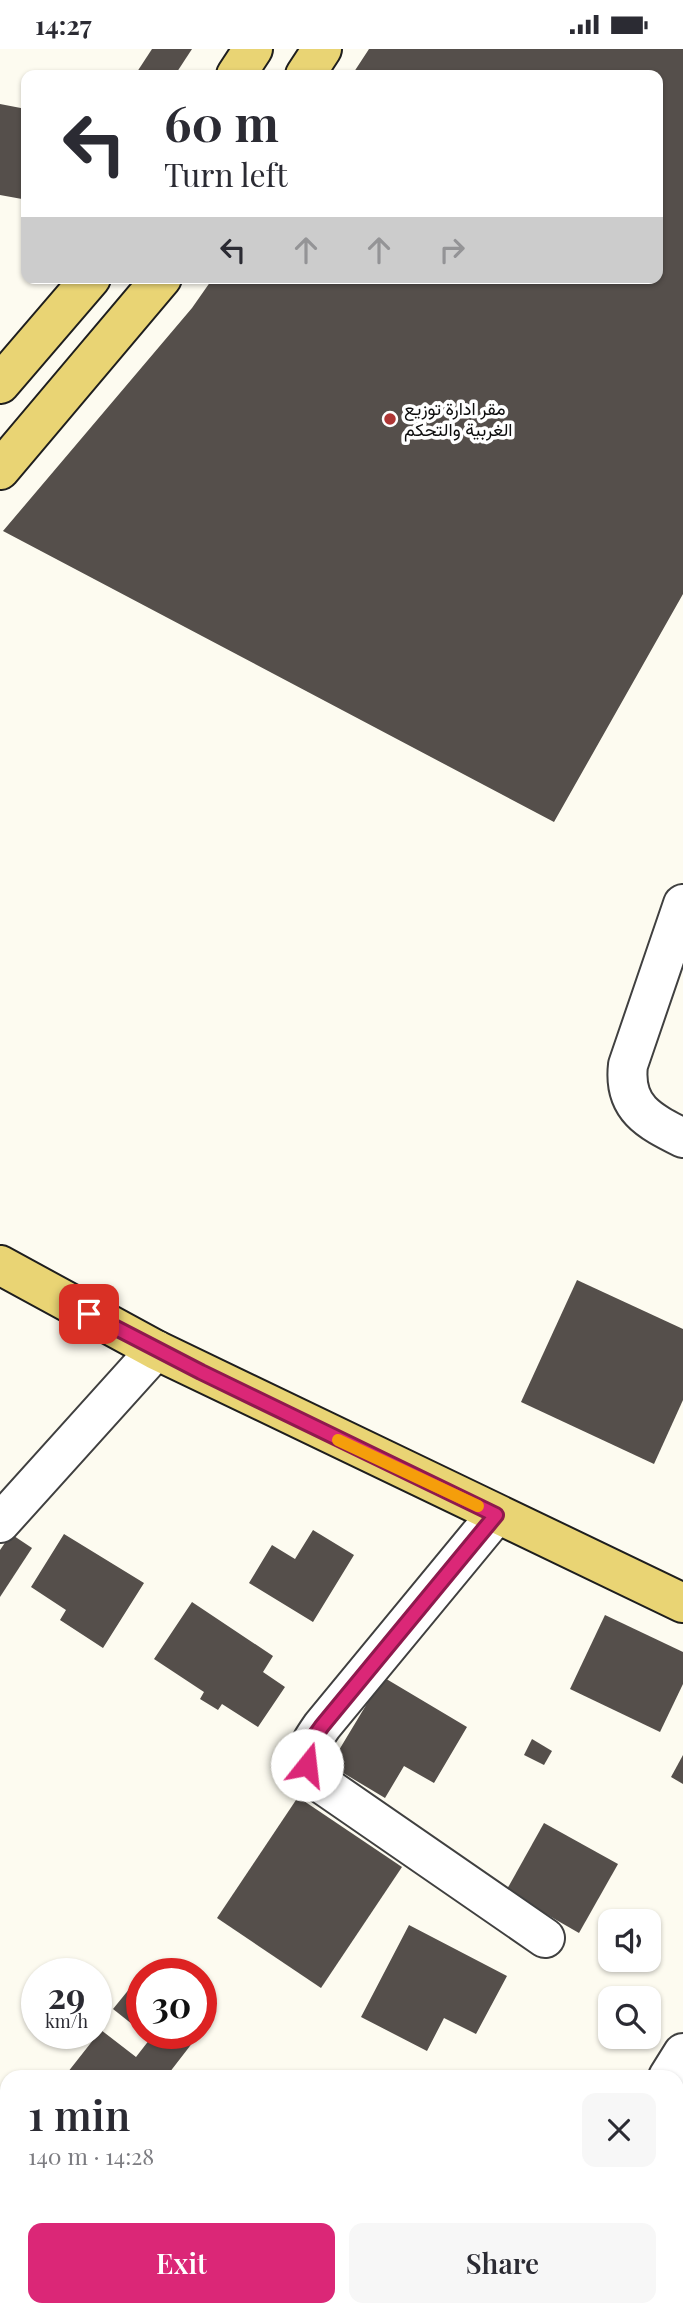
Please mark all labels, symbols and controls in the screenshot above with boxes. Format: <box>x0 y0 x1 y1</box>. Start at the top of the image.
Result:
text: 14:27 <box>35 7 92 42</box>
text: 60 m <box>164 89 279 154</box>
icon: left <box>49 98 140 189</box>
text: Turn left <box>164 152 288 195</box>
icon: left <box>214 231 252 269</box>
icon: ahead <box>287 231 325 269</box>
icon: ahead <box>360 231 398 269</box>
icon: right <box>433 231 471 269</box>
place label: مقر ادارة توزيع الغربية والتحكم <box>404 396 513 442</box>
marker: مقر ادارة توزيع الغربية والتحكم <box>382 411 398 427</box>
pin <box>59 1284 119 1344</box>
icon: arrive <box>70 1295 108 1333</box>
position arrow <box>270 1728 344 1802</box>
map controls <box>598 1909 661 2049</box>
button: sound <box>598 1909 661 1972</box>
speed limit sign: 30 <box>126 1958 217 2049</box>
text: 29 <box>48 1971 85 2018</box>
button: search <box>598 1986 661 2049</box>
text: km/h <box>45 2009 88 2033</box>
text: 1 min <box>28 2086 130 2142</box>
button: close <box>582 2093 656 2167</box>
text: 140 m · 14:28 <box>28 2140 154 2171</box>
button: Exit <box>28 2223 335 2303</box>
button: Share <box>349 2223 656 2303</box>

